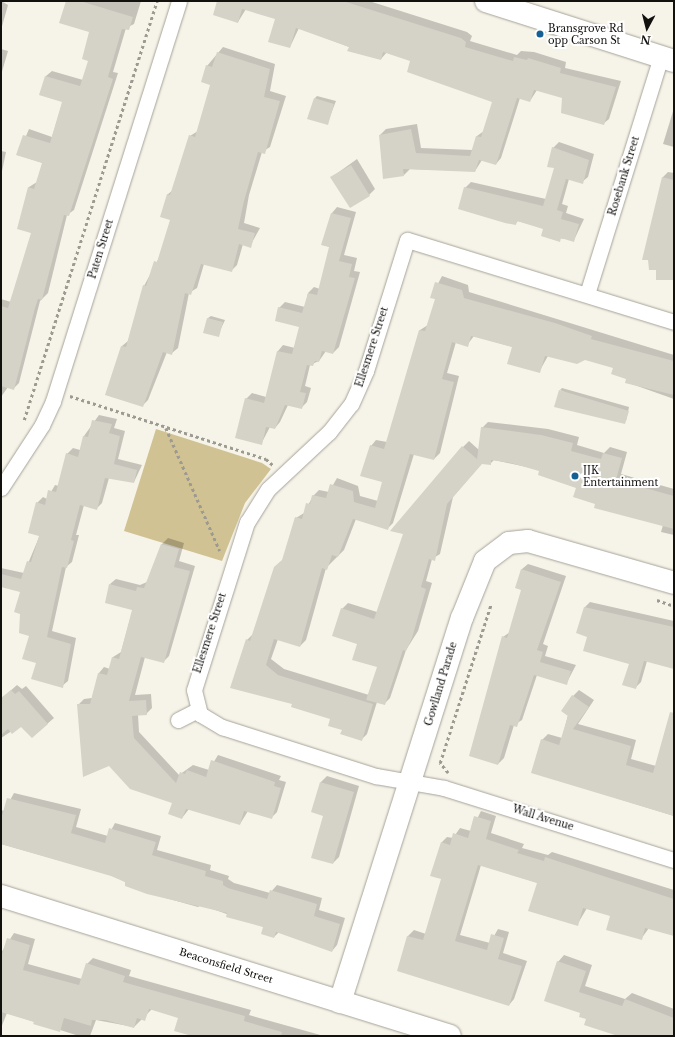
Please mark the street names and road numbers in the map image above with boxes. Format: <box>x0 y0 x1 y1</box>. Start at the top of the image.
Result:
street label: Rosebank Street <box>606 135 642 217</box>
street label: Paten Street <box>86 218 116 280</box>
street label: Ellesmere Street <box>353 305 391 389</box>
street label: Ellesmere Street <box>191 591 229 675</box>
street label: Gowlland Parade <box>423 641 459 727</box>
street label: Wall Avenue <box>511 803 575 833</box>
street label: Beaconsfield Street <box>178 946 274 986</box>

